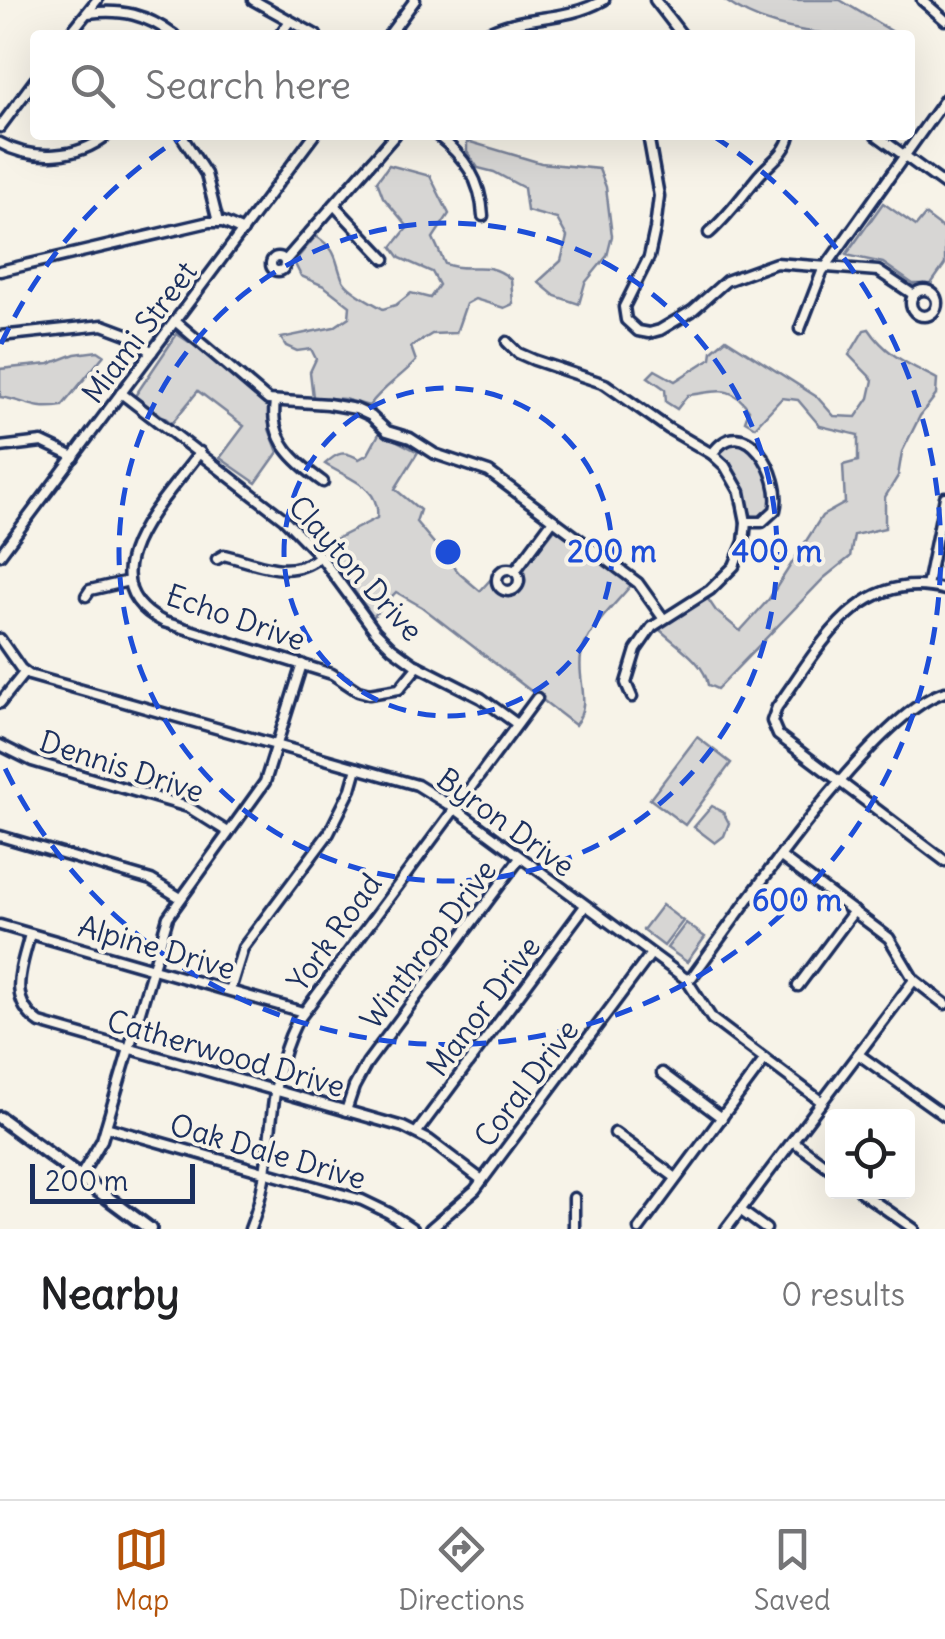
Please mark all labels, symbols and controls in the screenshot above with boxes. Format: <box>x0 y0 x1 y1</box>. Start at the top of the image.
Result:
search box <box>30 30 915 140</box>
icon: search <box>65 58 120 113</box>
text: Search here <box>145 62 351 109</box>
street label: Miami Street <box>73 253 205 411</box>
street label: Clayton Drive <box>281 487 431 649</box>
text: 200 m <box>567 532 657 570</box>
text: 400 m <box>732 532 822 570</box>
centre of rings <box>430 534 466 570</box>
street label: Echo Drive <box>161 575 311 659</box>
street label: Dennis Drive <box>35 722 209 810</box>
street label: Byron Drive <box>430 759 582 885</box>
street label: Winthrop Drive <box>352 852 504 1036</box>
street label: York Road <box>279 866 389 998</box>
text: 600 m <box>752 881 842 919</box>
street label: Alpine Drive <box>74 906 240 988</box>
street label: Manor Drive <box>418 928 548 1084</box>
street label: Catherwood Drive <box>103 1001 349 1105</box>
street label: Coral Drive <box>466 1012 586 1154</box>
street label: Oak Dale Drive <box>166 1105 370 1197</box>
map controls <box>825 1109 915 1199</box>
button: locate <box>825 1109 915 1199</box>
scale bar <box>30 1159 195 1204</box>
text: 200 m <box>45 1163 128 1199</box>
text: Nearby <box>40 1268 179 1320</box>
text: 0 results <box>781 1274 905 1315</box>
tab: Map <box>114 1522 169 1618</box>
tab: Directions <box>398 1522 525 1618</box>
tab: Saved <box>754 1522 831 1618</box>

